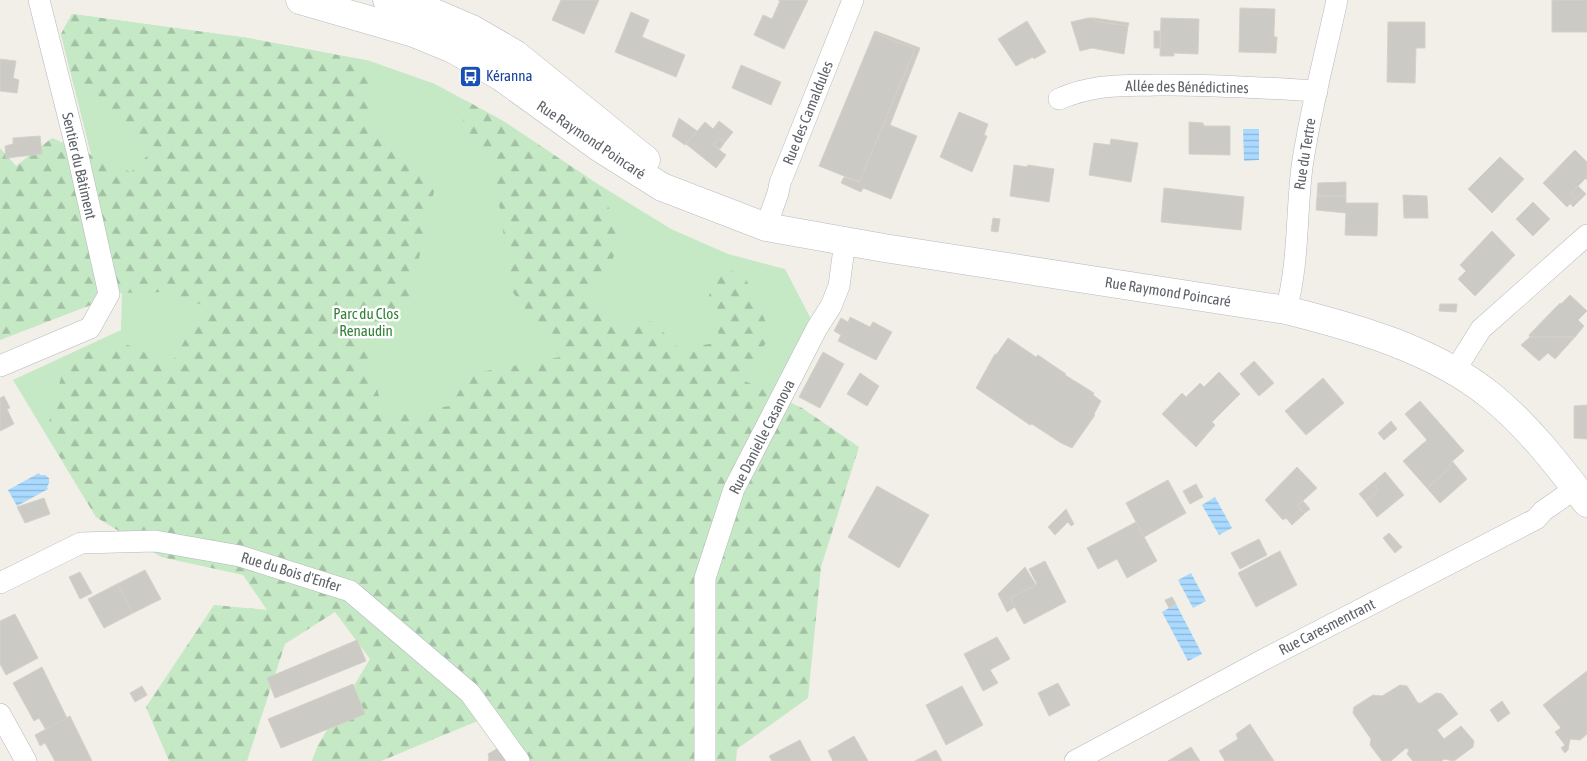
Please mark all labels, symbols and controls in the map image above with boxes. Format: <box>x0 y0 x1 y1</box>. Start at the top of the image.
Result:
street label: Rue des Camaldules <box>779 58 836 167</box>
bus stop icon: Kéranna <box>458 64 482 88</box>
place label: Kéranna <box>486 67 533 84</box>
street label: Allée des Bénédictines <box>1125 77 1249 96</box>
street label: Rue Raymond Poincaré <box>534 97 649 182</box>
street label: Sentier du Bâtiment <box>59 111 100 221</box>
street label: Rue du Tertre <box>1290 117 1319 191</box>
street label: Rue Raymond Poincaré <box>1104 273 1232 310</box>
park label: Parc du Clos Renaudin <box>333 305 399 339</box>
street label: Rue Danielle Casanova <box>725 377 798 497</box>
street label: Rue du Bois d'Enfer <box>239 548 344 595</box>
street label: Rue Caresmentrant <box>1276 595 1378 658</box>

